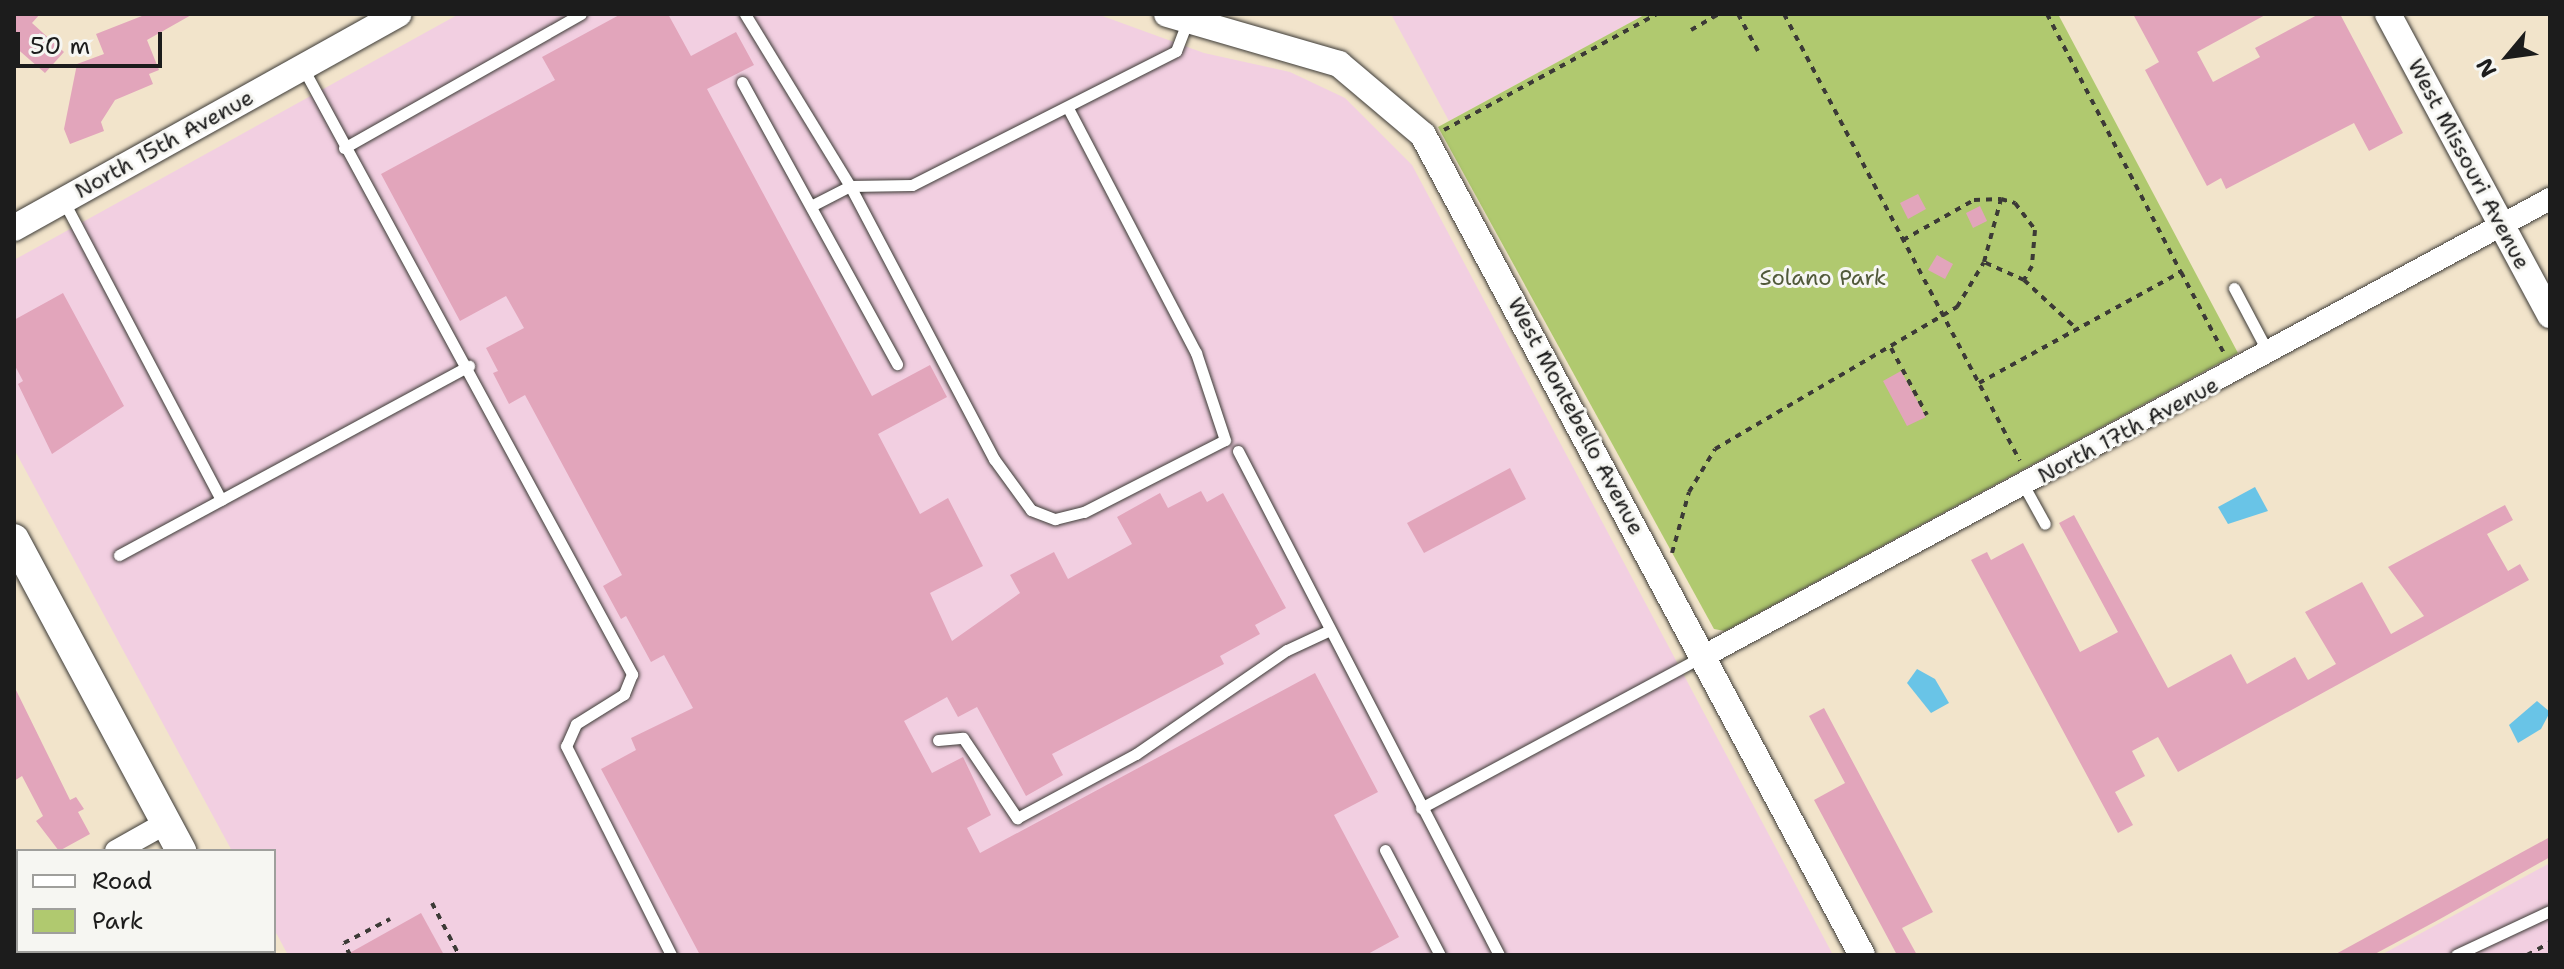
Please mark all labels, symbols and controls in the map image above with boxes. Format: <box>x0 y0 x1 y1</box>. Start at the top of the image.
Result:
scale bar <box>20 16 166 66</box>
north arrow <box>2468 16 2548 96</box>
text: 50 m <box>30 30 90 62</box>
text: N <box>2470 53 2503 83</box>
street label: West Missouri Avenue <box>2402 54 2536 274</box>
street label: North 15th Avenue <box>70 84 258 204</box>
park label: Solano Park <box>1760 265 1886 291</box>
street label: West Montebello Avenue <box>1502 293 1650 539</box>
street label: North 17th Avenue <box>2033 371 2223 489</box>
legend <box>16 849 276 953</box>
text: Road <box>92 865 152 897</box>
text: Park <box>92 905 144 937</box>

